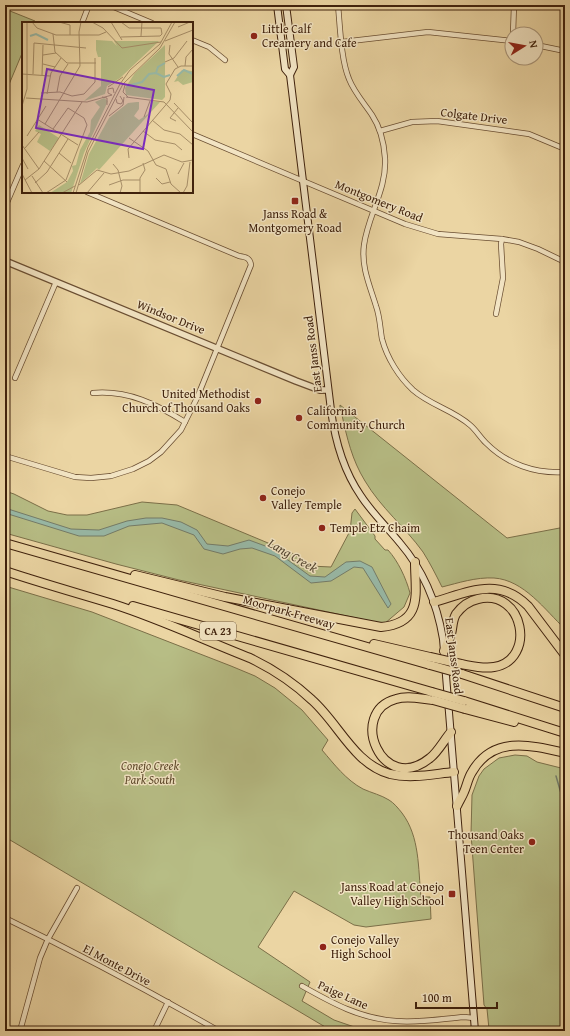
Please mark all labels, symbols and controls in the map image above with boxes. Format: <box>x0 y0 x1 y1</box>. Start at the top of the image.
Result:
place label: Little Calf Creamery and Cafe <box>262 20 357 51</box>
inset map <box>22 22 193 193</box>
north arrow <box>504 26 544 66</box>
marker: Little Calf Creamery and Cafe <box>249 31 259 41</box>
text: N <box>525 39 542 50</box>
street label: Colgate Drive <box>440 103 509 128</box>
street label: Montgomery Road <box>333 175 426 226</box>
marker: Janss Road & Montgomery Road <box>290 196 300 206</box>
place label: Janss Road & Montgomery Road <box>248 205 342 236</box>
street label: Windsor Drive <box>135 295 208 338</box>
street label: East Janss Road <box>299 314 326 393</box>
place label: United Methodist Church of Thousand Oaks <box>122 385 251 416</box>
marker: United Methodist Church of Thousand Oaks <box>253 396 263 406</box>
place label: California Community Church <box>307 402 405 433</box>
marker: California Community Church <box>294 413 304 423</box>
place label: Conejo Valley Temple <box>271 482 342 513</box>
marker: Conejo Valley Temple <box>258 493 268 503</box>
place label: Temple Etz Chaim <box>330 519 420 536</box>
marker: Temple Etz Chaim <box>317 523 327 533</box>
water label: Lang Creek <box>264 533 321 577</box>
street label: Moorpark Freeway <box>241 590 337 633</box>
street label: East Janss Road <box>441 617 468 696</box>
road number: CA 23 <box>200 622 236 640</box>
park label: Conejo Creek Park South <box>121 757 179 788</box>
place label: Thousand Oaks Teen Center <box>448 826 524 857</box>
marker: Thousand Oaks Teen Center <box>527 837 537 847</box>
place label: Janss Road at Conejo Valley High School <box>339 878 445 909</box>
marker: Janss Road at Conejo Valley High School <box>447 889 457 899</box>
place label: Conejo Valley High School <box>331 931 399 962</box>
street label: El Monte Drive <box>80 940 154 990</box>
marker: Conejo Valley High School <box>318 942 328 952</box>
street label: Paige Lane <box>315 976 371 1013</box>
scale bar <box>416 984 497 1010</box>
text: 100 m <box>422 989 452 1006</box>

